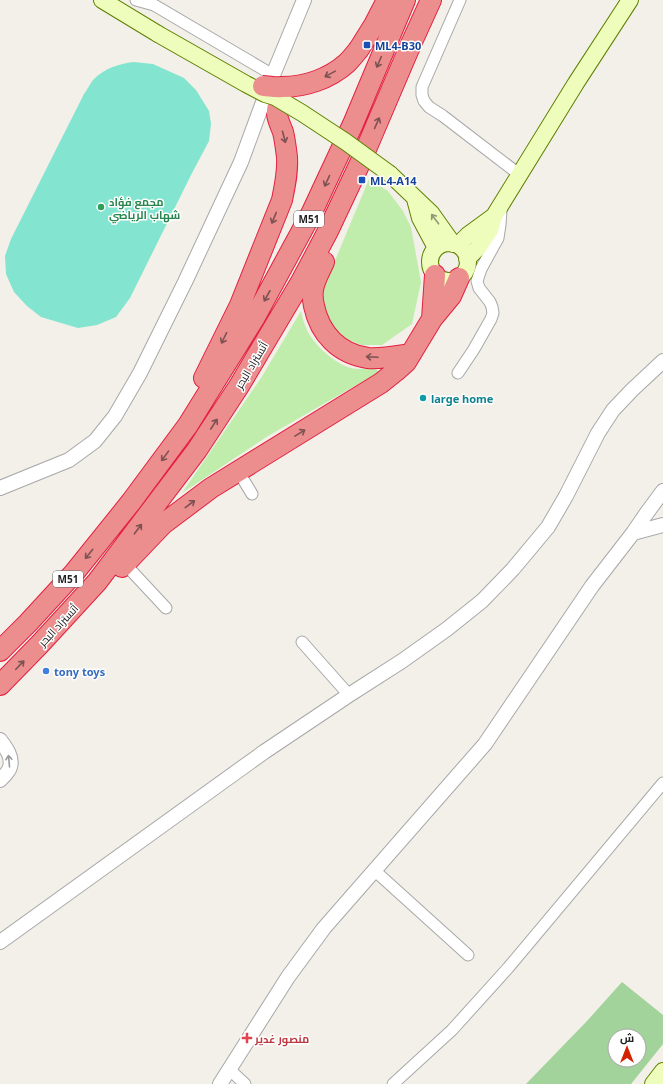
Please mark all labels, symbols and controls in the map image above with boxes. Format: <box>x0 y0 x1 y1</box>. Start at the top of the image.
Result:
place label: ML4-B30 <box>375 38 421 53</box>
marker: ML4-B30 <box>362 40 372 50</box>
one-way arrow <box>375 55 383 67</box>
one-way arrow <box>324 71 336 79</box>
one-way arrow <box>374 118 381 130</box>
one-way arrow <box>280 131 288 144</box>
place label: ML4-A14 <box>370 173 417 188</box>
one-way arrow <box>323 174 330 186</box>
marker: ML4-A14 <box>357 175 367 185</box>
place label: مجمع فؤاد شهاب الرياضي <box>109 194 180 224</box>
marker: مجمع فؤاد شهاب الرياضي <box>96 202 106 212</box>
road number: M51 <box>294 211 324 227</box>
one-way arrow <box>270 212 278 224</box>
one-way arrow <box>431 213 440 224</box>
one-way arrow <box>262 290 270 302</box>
one-way arrow <box>219 332 227 344</box>
street label: أتستراد البحر <box>231 339 271 392</box>
one-way arrow <box>366 354 379 361</box>
place label: large home <box>431 391 494 406</box>
marker: large home <box>418 393 428 403</box>
one-way arrow <box>210 419 218 430</box>
one-way arrow <box>294 429 305 438</box>
one-way arrow <box>161 451 169 462</box>
one-way arrow <box>185 499 196 508</box>
one-way arrow <box>133 523 142 534</box>
one-way arrow <box>85 549 93 560</box>
road number: M51 <box>53 571 83 587</box>
street label: أتستراد البحر <box>34 601 81 650</box>
one-way arrow <box>15 660 25 670</box>
place label: tony toys <box>54 664 106 679</box>
marker: tony toys <box>41 666 51 676</box>
one-way arrow <box>6 755 13 768</box>
north arrow <box>607 1028 647 1068</box>
text: ش <box>620 1030 634 1045</box>
place label: منصور غدير <box>254 1031 309 1047</box>
marker: منصور غدير <box>242 1033 252 1043</box>

